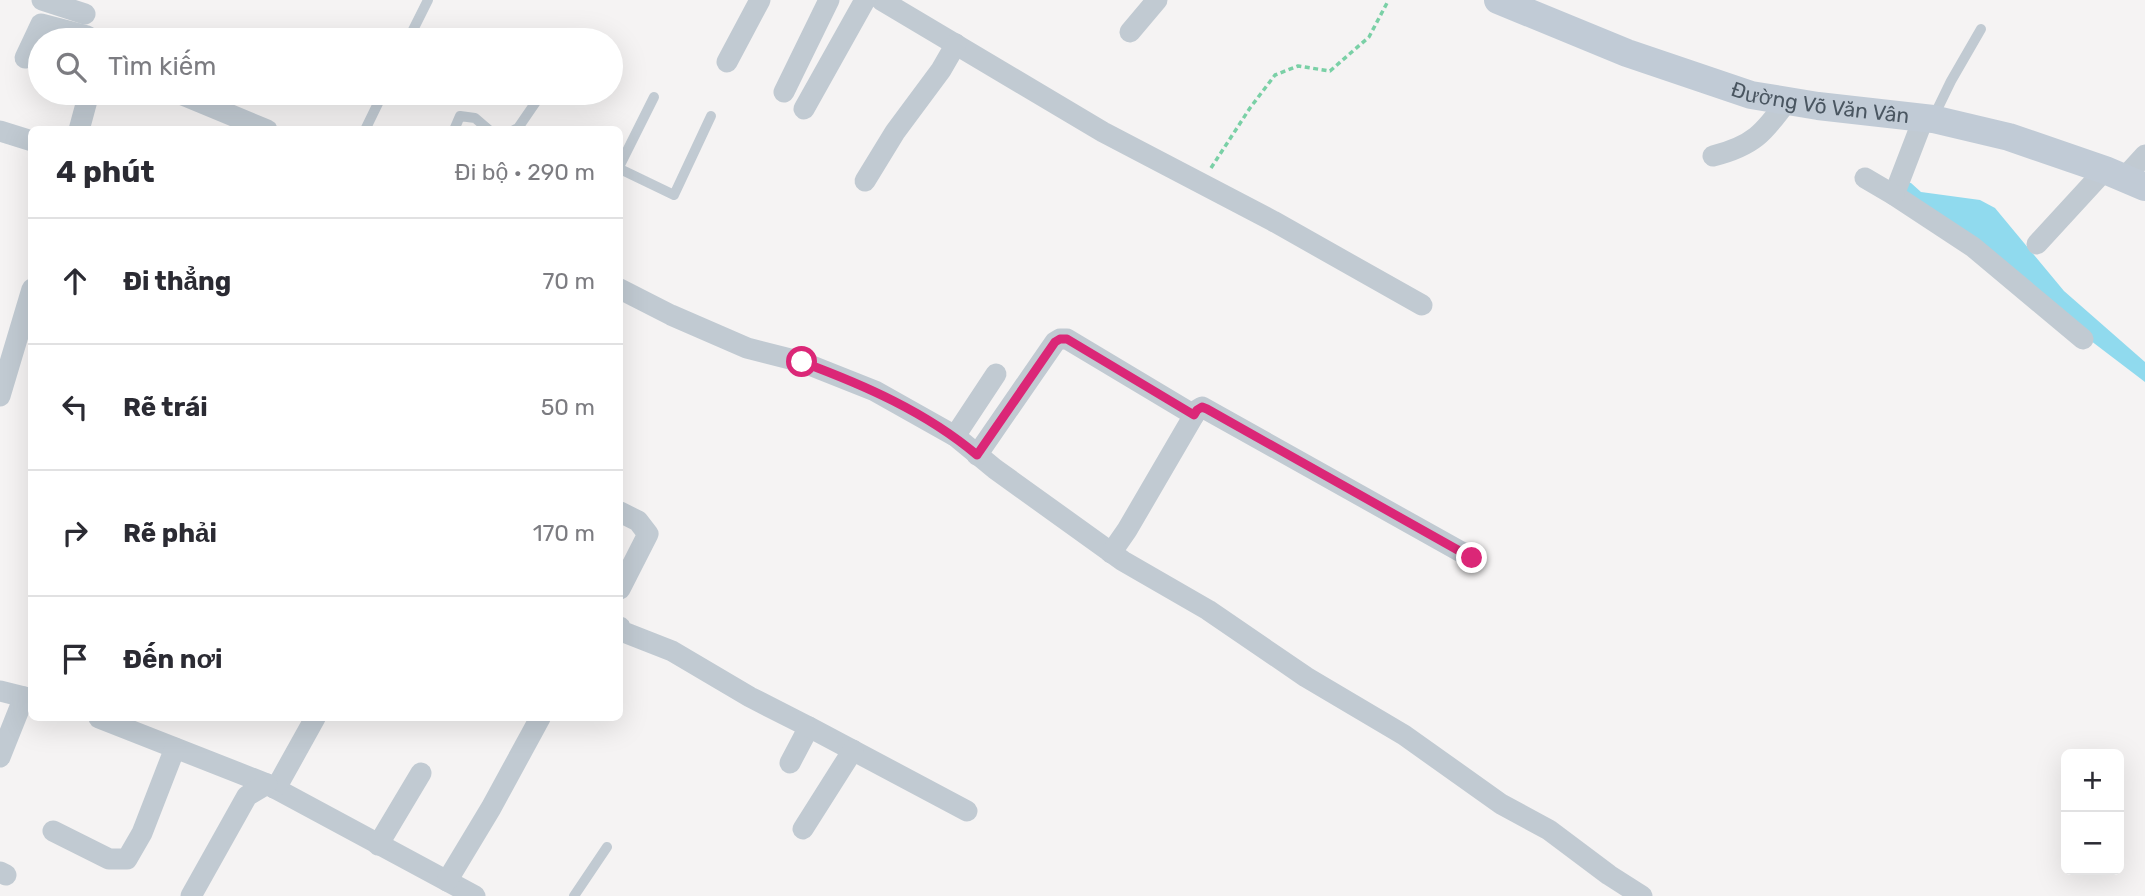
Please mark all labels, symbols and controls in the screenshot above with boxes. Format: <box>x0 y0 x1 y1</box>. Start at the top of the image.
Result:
search box <box>28 28 623 105</box>
icon: search <box>52 48 90 86</box>
text: Tìm kiếm <box>108 51 216 82</box>
street label: Đường Võ Văn Vân <box>1728 76 1911 128</box>
text: 4 phút <box>56 154 155 190</box>
text: Đi bộ · 290 m <box>455 158 595 186</box>
icon: ahead <box>56 262 94 300</box>
text: Đi thẳng <box>123 266 231 297</box>
text: 70 m <box>543 267 595 295</box>
route start <box>786 346 817 377</box>
icon: left <box>56 388 94 426</box>
text: Rẽ trái <box>123 392 208 423</box>
text: 50 m <box>541 393 595 421</box>
icon: right <box>56 514 94 552</box>
text: Rẽ phải <box>123 518 217 549</box>
text: 170 m <box>533 519 595 547</box>
route end <box>1456 542 1487 573</box>
icon: arrive <box>56 640 94 678</box>
text: Đến nơi <box>123 644 222 675</box>
map controls <box>2061 749 2124 875</box>
button: + <box>2061 749 2124 812</box>
button: − <box>2061 812 2124 875</box>

